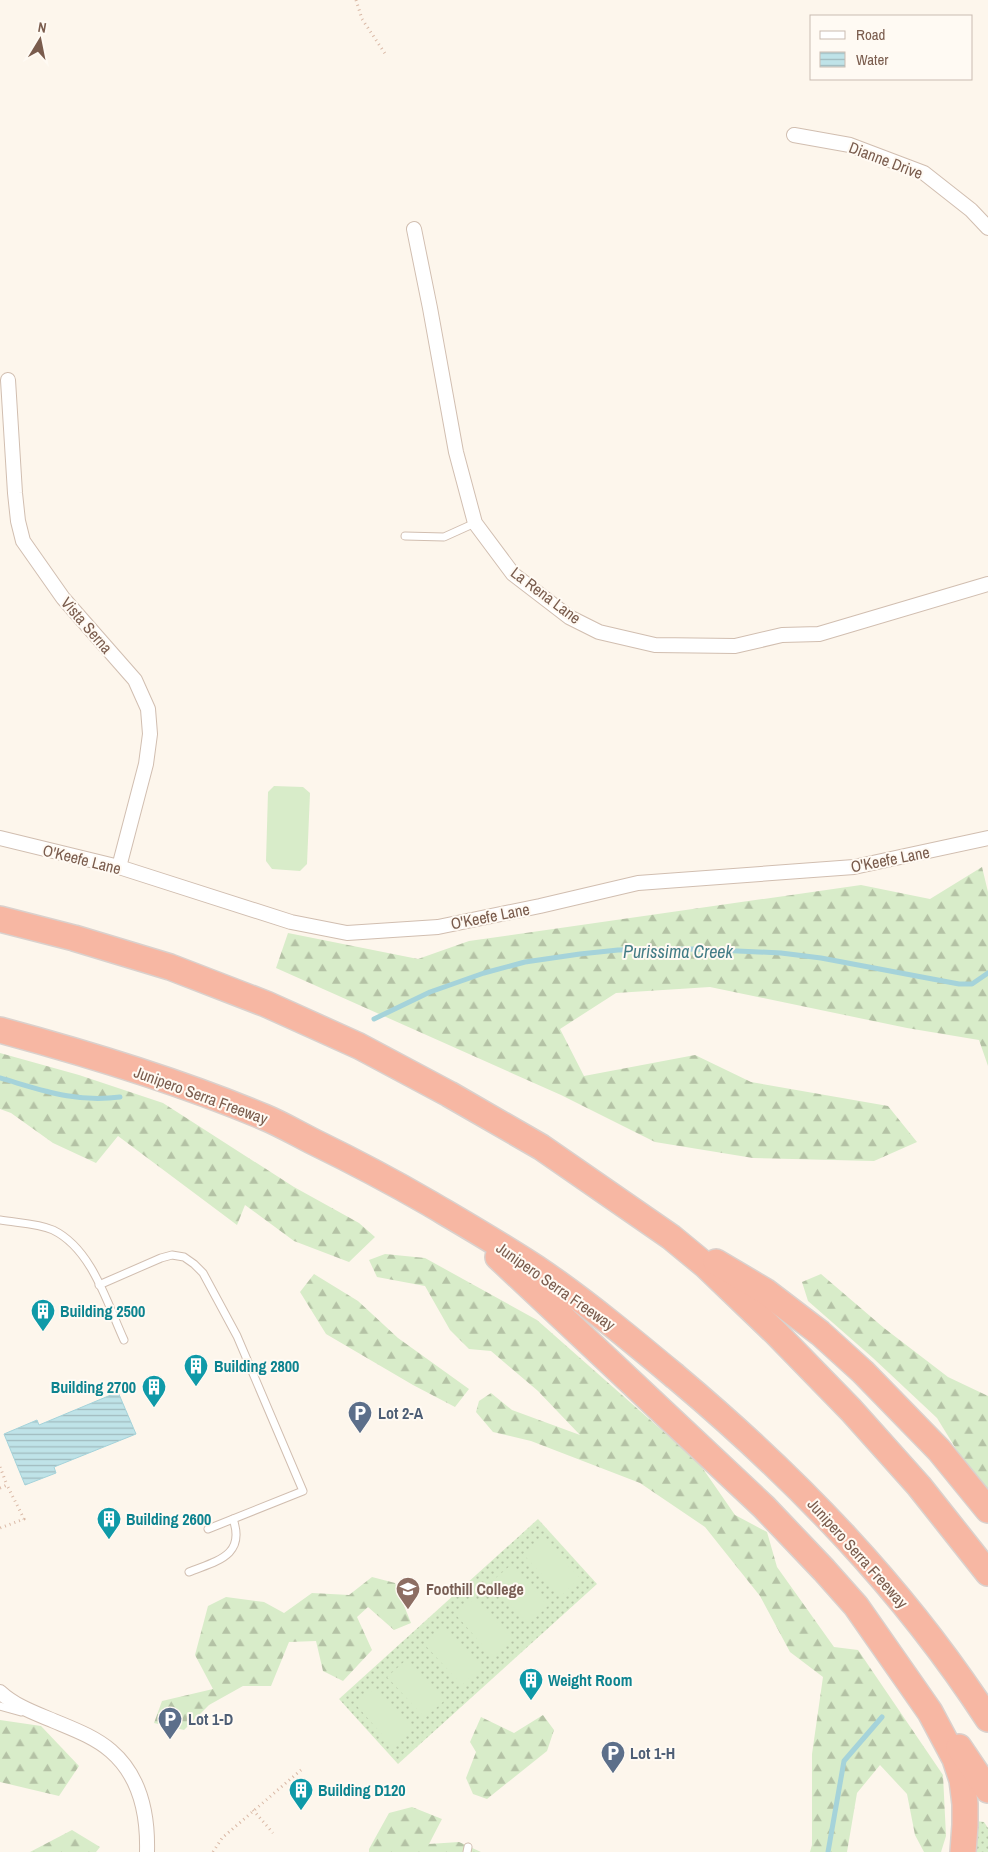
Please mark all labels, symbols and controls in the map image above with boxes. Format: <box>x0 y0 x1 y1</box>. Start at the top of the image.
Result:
north arrow <box>15 15 65 65</box>
legend <box>810 15 973 80</box>
text: N <box>37 18 48 37</box>
text: Road <box>856 24 885 45</box>
text: Water <box>856 49 888 70</box>
street label: Dianne Drive <box>846 136 926 184</box>
street label: La Rena Lane <box>506 561 586 629</box>
street label: Vista Serna <box>56 592 118 659</box>
street label: O'Keefe Lane <box>41 839 123 879</box>
street label: O'Keefe Lane <box>849 841 931 877</box>
street label: O'Keefe Lane <box>449 898 531 934</box>
water label: Purissima Creek <box>623 939 734 964</box>
street label: Junipero Serra Freeway <box>131 1061 271 1130</box>
street label: Junipero Serra Freeway <box>492 1237 620 1336</box>
building icon: Building 2500 <box>30 1298 56 1332</box>
place label: Building 2500 <box>60 1300 145 1322</box>
building icon: Building 2800 <box>183 1353 209 1387</box>
place label: Building 2800 <box>214 1355 299 1377</box>
building icon: Building 2700 <box>141 1374 167 1408</box>
place label: Building 2700 <box>51 1376 136 1398</box>
parking icon: Lot 2-A <box>347 1400 373 1434</box>
place label: Lot 2-A <box>378 1402 424 1424</box>
street label: Junipero Serra Freeway <box>803 1493 914 1613</box>
building icon: Building 2600 <box>96 1506 122 1540</box>
place label: Building 2600 <box>126 1508 211 1530</box>
school or university icon: Foothill College <box>395 1576 421 1610</box>
place label: Foothill College <box>426 1578 524 1600</box>
building icon: Weight Room <box>518 1667 544 1701</box>
place label: Weight Room <box>548 1669 632 1691</box>
parking icon: Lot 1-D <box>157 1706 183 1740</box>
place label: Lot 1-D <box>188 1708 233 1730</box>
parking icon: Lot 1-H <box>600 1740 626 1774</box>
place label: Lot 1-H <box>630 1742 675 1764</box>
building icon: Building D120 <box>288 1777 314 1811</box>
place label: Building D120 <box>318 1779 406 1801</box>

